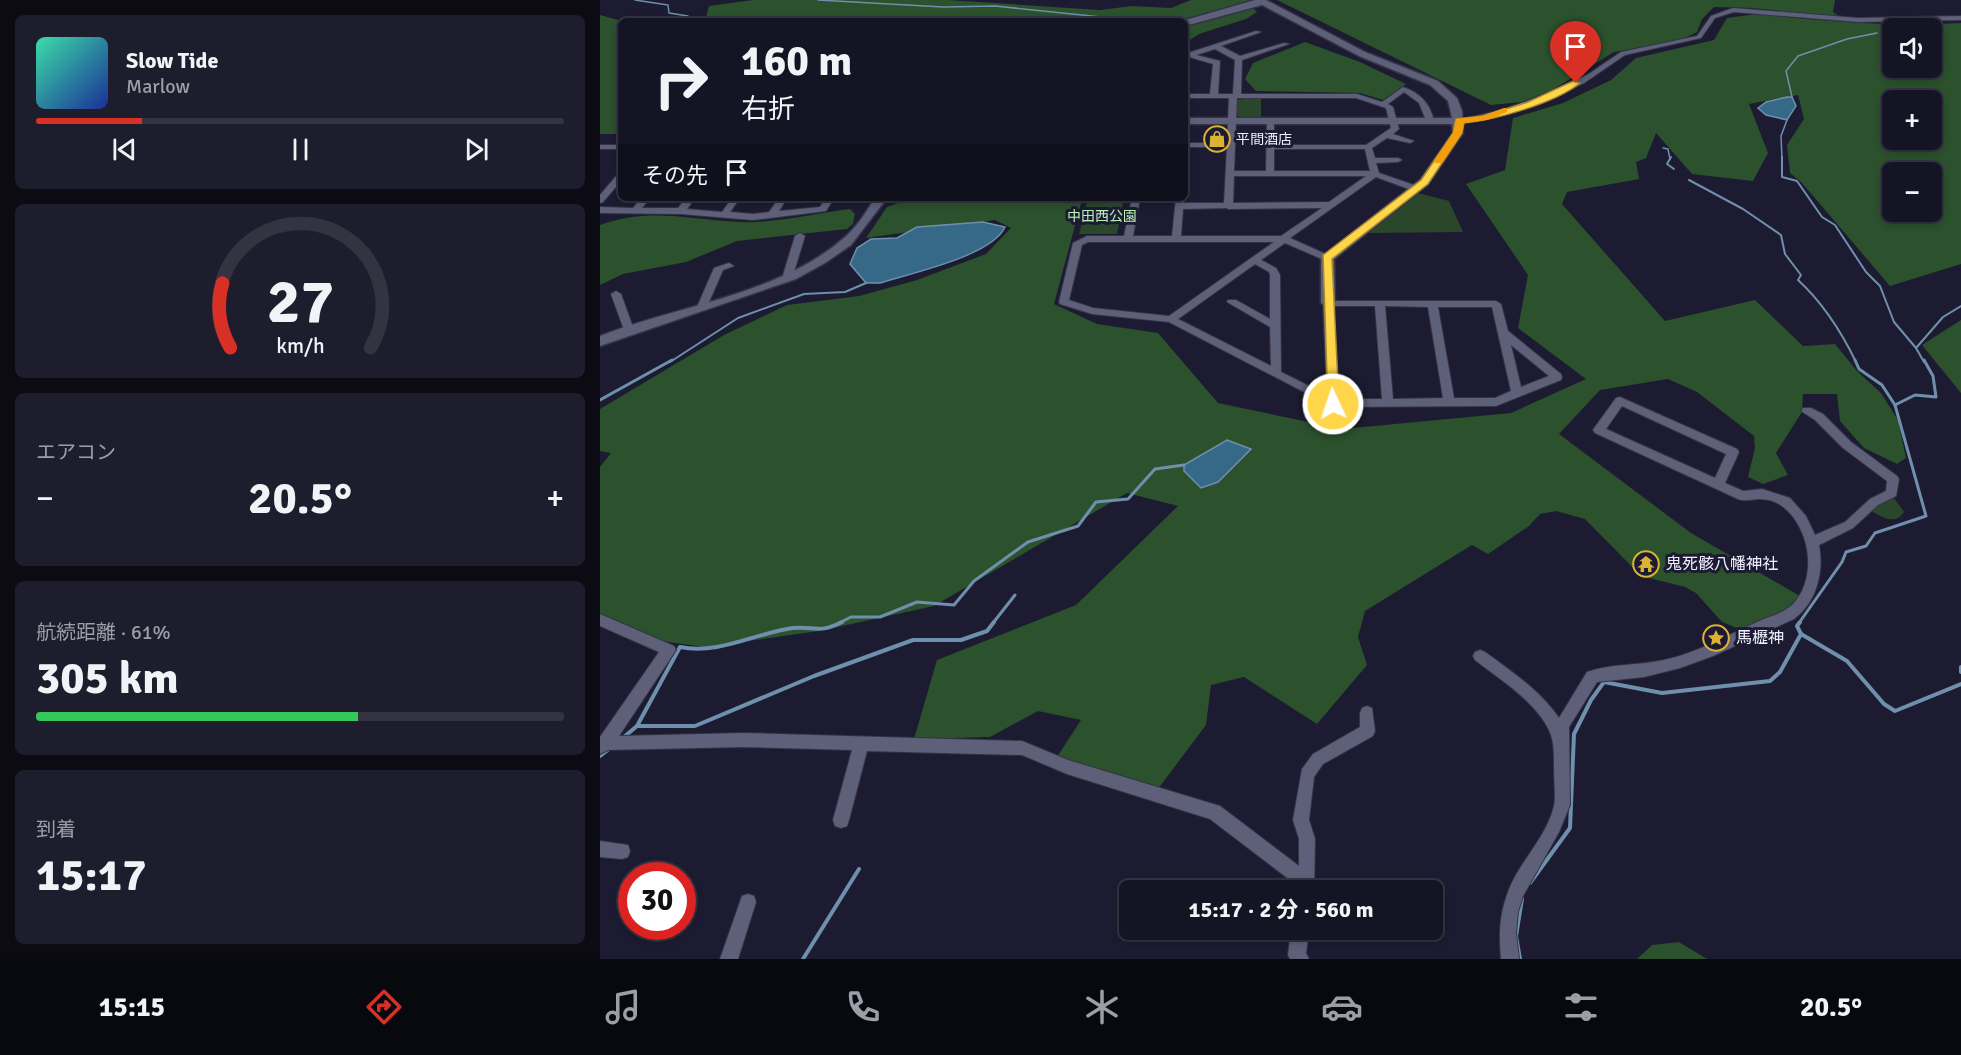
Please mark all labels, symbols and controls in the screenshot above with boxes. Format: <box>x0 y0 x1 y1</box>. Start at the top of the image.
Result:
map controls <box>1882 18 1942 222</box>
button: sound <box>1882 18 1942 78</box>
pin <box>1550 21 1601 83</box>
icon: arrive <box>1559 30 1592 63</box>
text: 160 m <box>741 36 852 87</box>
icon: right <box>642 42 720 120</box>
text: Slow Tide <box>126 47 218 74</box>
text: Marlow <box>126 74 190 99</box>
button: + <box>1882 90 1942 150</box>
text: 右折 <box>741 93 795 126</box>
shop icon: 平間酒店 <box>1202 124 1232 154</box>
place label: 平間酒店 <box>1236 131 1292 148</box>
icon: previous <box>108 133 141 166</box>
icon: pause <box>284 133 317 166</box>
icon: next <box>460 133 493 166</box>
icon: arrive <box>720 156 753 189</box>
text: その先 <box>642 162 708 189</box>
button: − <box>1882 162 1942 222</box>
park label: 中田西公園 <box>1067 208 1137 225</box>
text: 27 <box>266 263 334 340</box>
text: km/h <box>276 333 324 359</box>
position arrow <box>1301 372 1365 436</box>
text: エアコン <box>36 440 116 465</box>
text: 20.5° <box>248 471 352 526</box>
text: − <box>36 478 54 519</box>
text: + <box>546 478 564 519</box>
temple icon: 鬼死骸八幡神社 <box>1631 549 1661 579</box>
place label: 鬼死骸八幡神社 <box>1666 554 1778 574</box>
text: 航続距離 · 61% <box>36 620 171 645</box>
place icon: 馬櫪神 <box>1701 623 1731 653</box>
place label: 馬櫪神 <box>1736 628 1784 648</box>
text: 305 km <box>36 651 179 706</box>
text: 到着 <box>36 817 76 842</box>
text: 15:17 <box>36 848 146 903</box>
speed limit sign: 30 <box>618 862 696 940</box>
text: 15:17 · 2 分 · 560 m <box>1189 896 1373 923</box>
icon: directions <box>363 986 405 1028</box>
icon: music <box>602 986 644 1028</box>
icon: phone <box>842 986 884 1028</box>
icon: climate <box>1081 986 1123 1028</box>
icon: car <box>1321 986 1363 1028</box>
icon: filters <box>1560 986 1602 1028</box>
text: 15:15 <box>99 991 165 1024</box>
text: 20.5° <box>1800 991 1862 1024</box>

